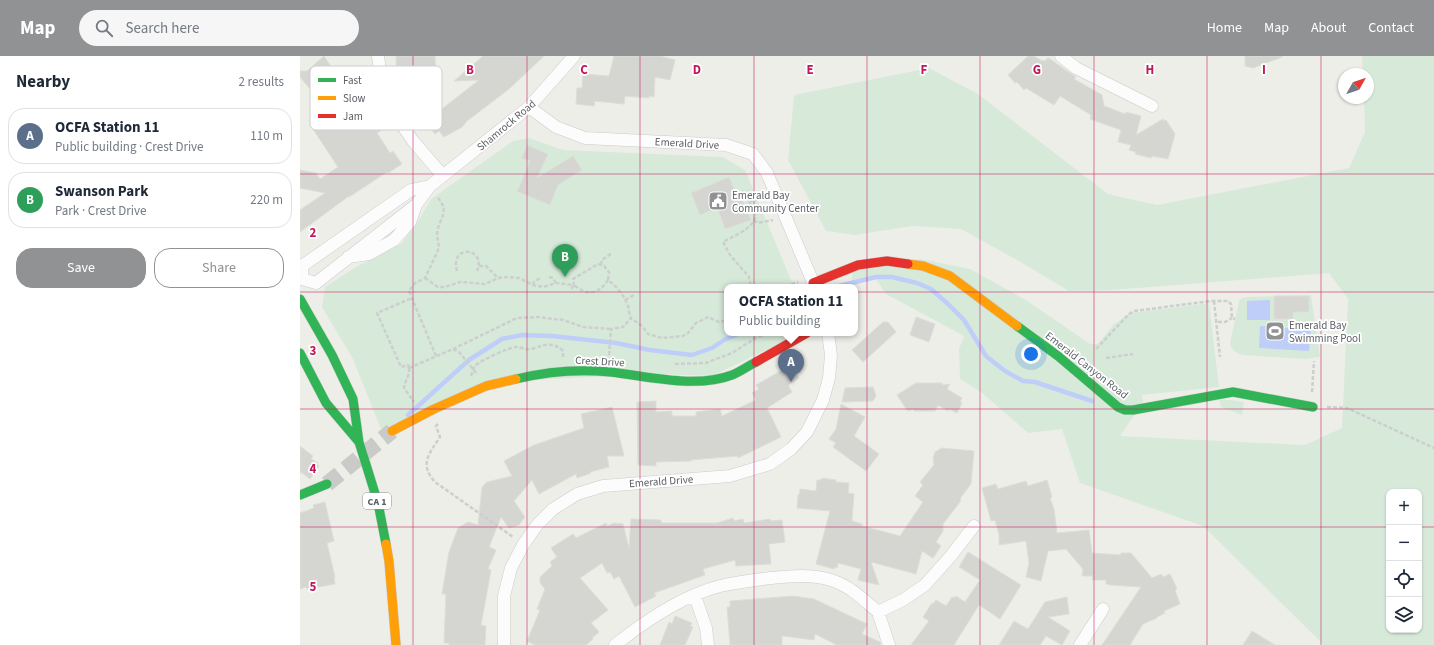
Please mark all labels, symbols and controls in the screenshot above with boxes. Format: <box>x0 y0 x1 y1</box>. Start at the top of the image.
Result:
search box <box>79 10 359 46</box>
text: Map <box>20 15 55 42</box>
icon: search <box>93 17 115 39</box>
text: Search here <box>125 18 199 39</box>
text: Home <box>1207 18 1242 38</box>
text: Map <box>1264 18 1289 38</box>
text: About <box>1311 18 1346 38</box>
text: Contact <box>1368 18 1414 38</box>
text: B <box>466 61 474 79</box>
text: C <box>580 61 588 79</box>
text: D <box>693 61 701 79</box>
text: E <box>806 61 814 79</box>
text: F <box>921 61 928 79</box>
text: G <box>1033 61 1041 79</box>
text: H <box>1146 61 1154 79</box>
text: I <box>1262 61 1266 79</box>
legend <box>310 66 442 130</box>
north arrow <box>1338 68 1374 104</box>
text: Nearby <box>16 70 70 94</box>
text: 2 results <box>239 73 284 91</box>
text: Fast <box>343 73 362 88</box>
text: Slow <box>343 91 366 106</box>
street label: Shamrock Road <box>474 96 539 154</box>
text: Jam <box>343 109 363 124</box>
text: OCFA Station 11 <box>55 117 159 138</box>
text: A <box>26 127 34 145</box>
text: 110 m <box>250 127 283 145</box>
street label: Emerald Drive <box>654 134 720 153</box>
text: Public building · Crest Drive <box>55 138 204 156</box>
text: Swanson Park <box>55 181 148 202</box>
place label: Emerald Bay Community Center <box>732 188 819 216</box>
public building icon: Emerald Bay Community Center <box>707 190 729 212</box>
text: B <box>26 191 34 209</box>
text: 220 m <box>250 191 283 209</box>
text: Park · Crest Drive <box>55 202 146 220</box>
text: 2 <box>310 224 317 242</box>
pin: B <box>552 244 578 277</box>
button: Save <box>16 248 146 288</box>
button: Share <box>154 248 284 288</box>
popup <box>724 284 858 336</box>
text: OCFA Station 11 <box>739 291 843 312</box>
text: Public building <box>739 312 820 330</box>
place label: Emerald Bay Swimming Pool <box>1289 318 1361 346</box>
sports icon: Emerald Bay Swimming Pool <box>1264 320 1286 342</box>
street label: Emerald Canyon Road <box>1042 328 1131 402</box>
text: 3 <box>310 342 317 360</box>
your location <box>1021 344 1041 364</box>
pin: A <box>778 349 804 382</box>
street label: Crest Drive <box>575 353 626 370</box>
text: 4 <box>310 460 317 478</box>
street label: Emerald Drive <box>628 472 694 491</box>
map controls <box>1386 489 1422 633</box>
button: + <box>1386 489 1422 525</box>
road number: CA 1 <box>363 493 391 509</box>
button: − <box>1386 525 1422 561</box>
button: locate <box>1386 561 1422 597</box>
text: 5 <box>310 578 317 596</box>
button: layers <box>1386 597 1422 633</box>

